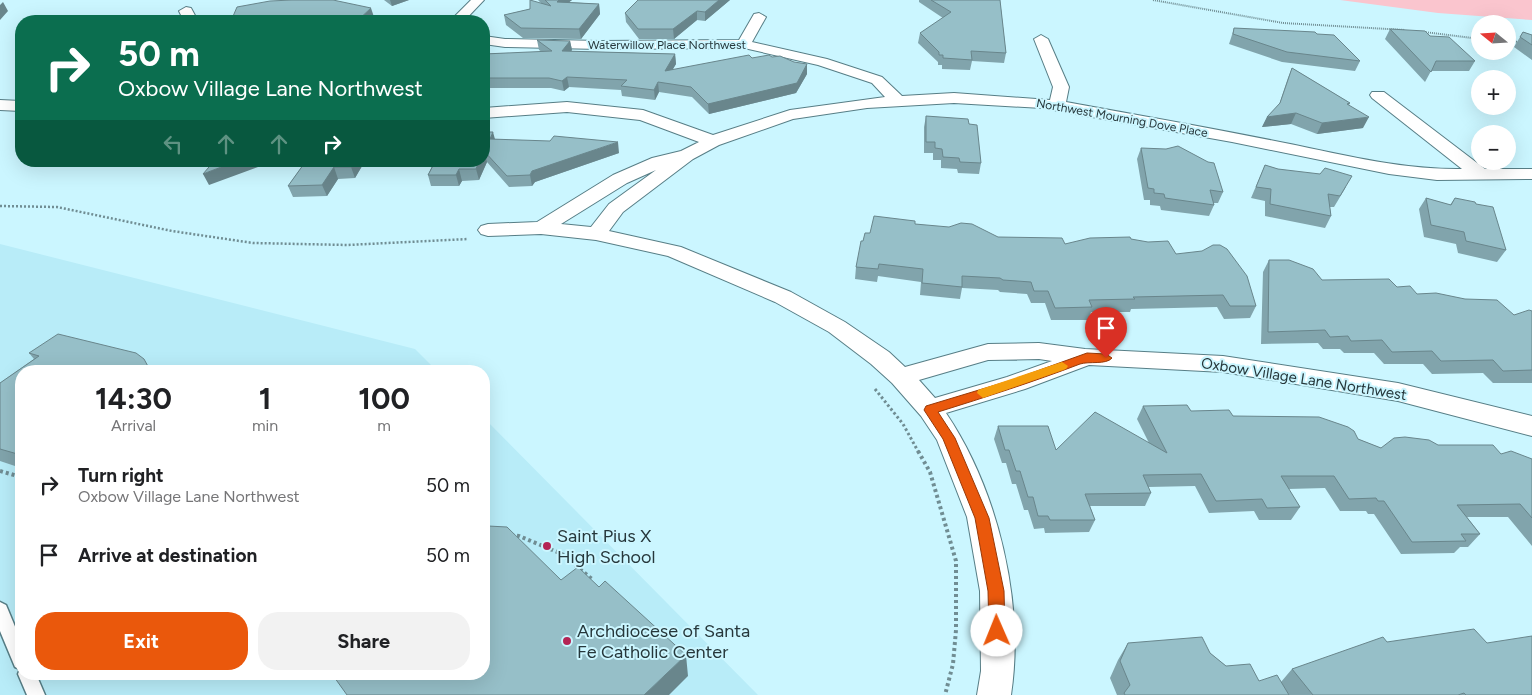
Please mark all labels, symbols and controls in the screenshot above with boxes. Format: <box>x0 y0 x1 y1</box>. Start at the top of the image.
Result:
north arrow <box>1471 15 1516 60</box>
map controls <box>1471 15 1516 170</box>
text: 50 m <box>118 33 200 75</box>
icon: right <box>35 35 100 100</box>
street label: Waterwillow Place Northwest <box>588 38 746 52</box>
button: + <box>1471 70 1516 115</box>
text: Oxbow Village Lane Northwest <box>118 75 423 102</box>
street label: Northwest Mourning Dove Place <box>1035 96 1209 140</box>
button: − <box>1471 125 1516 170</box>
icon: left <box>159 130 187 158</box>
icon: ahead <box>212 130 240 158</box>
icon: ahead <box>265 130 293 158</box>
icon: right <box>318 130 346 158</box>
pin <box>1085 307 1127 358</box>
icon: arrive <box>1092 314 1120 342</box>
street label: Oxbow Village Lane Northwest <box>1200 354 1408 404</box>
text: 14:30 <box>95 380 172 417</box>
text: 1 <box>259 380 271 417</box>
text: 100 <box>358 380 410 417</box>
text: Arrival <box>111 416 156 435</box>
text: min <box>252 416 278 435</box>
text: m <box>377 416 391 435</box>
text: Turn right <box>78 464 164 487</box>
icon: right <box>35 471 63 499</box>
text: 50 m <box>426 474 470 497</box>
text: Oxbow Village Lane Northwest <box>78 487 300 506</box>
place label: Saint Pius X High School <box>557 525 655 568</box>
marker: Saint Pius X High School <box>541 540 553 552</box>
icon: arrive <box>35 541 63 569</box>
text: Arrive at destination <box>78 544 257 567</box>
text: 50 m <box>426 544 470 567</box>
position arrow <box>970 604 1022 656</box>
button: Exit <box>35 612 248 670</box>
button: Share <box>258 612 470 670</box>
place label: Archdiocese of Santa Fe Catholic Center <box>577 620 750 663</box>
marker: Archdiocese of Santa Fe Catholic Center <box>561 635 573 647</box>

